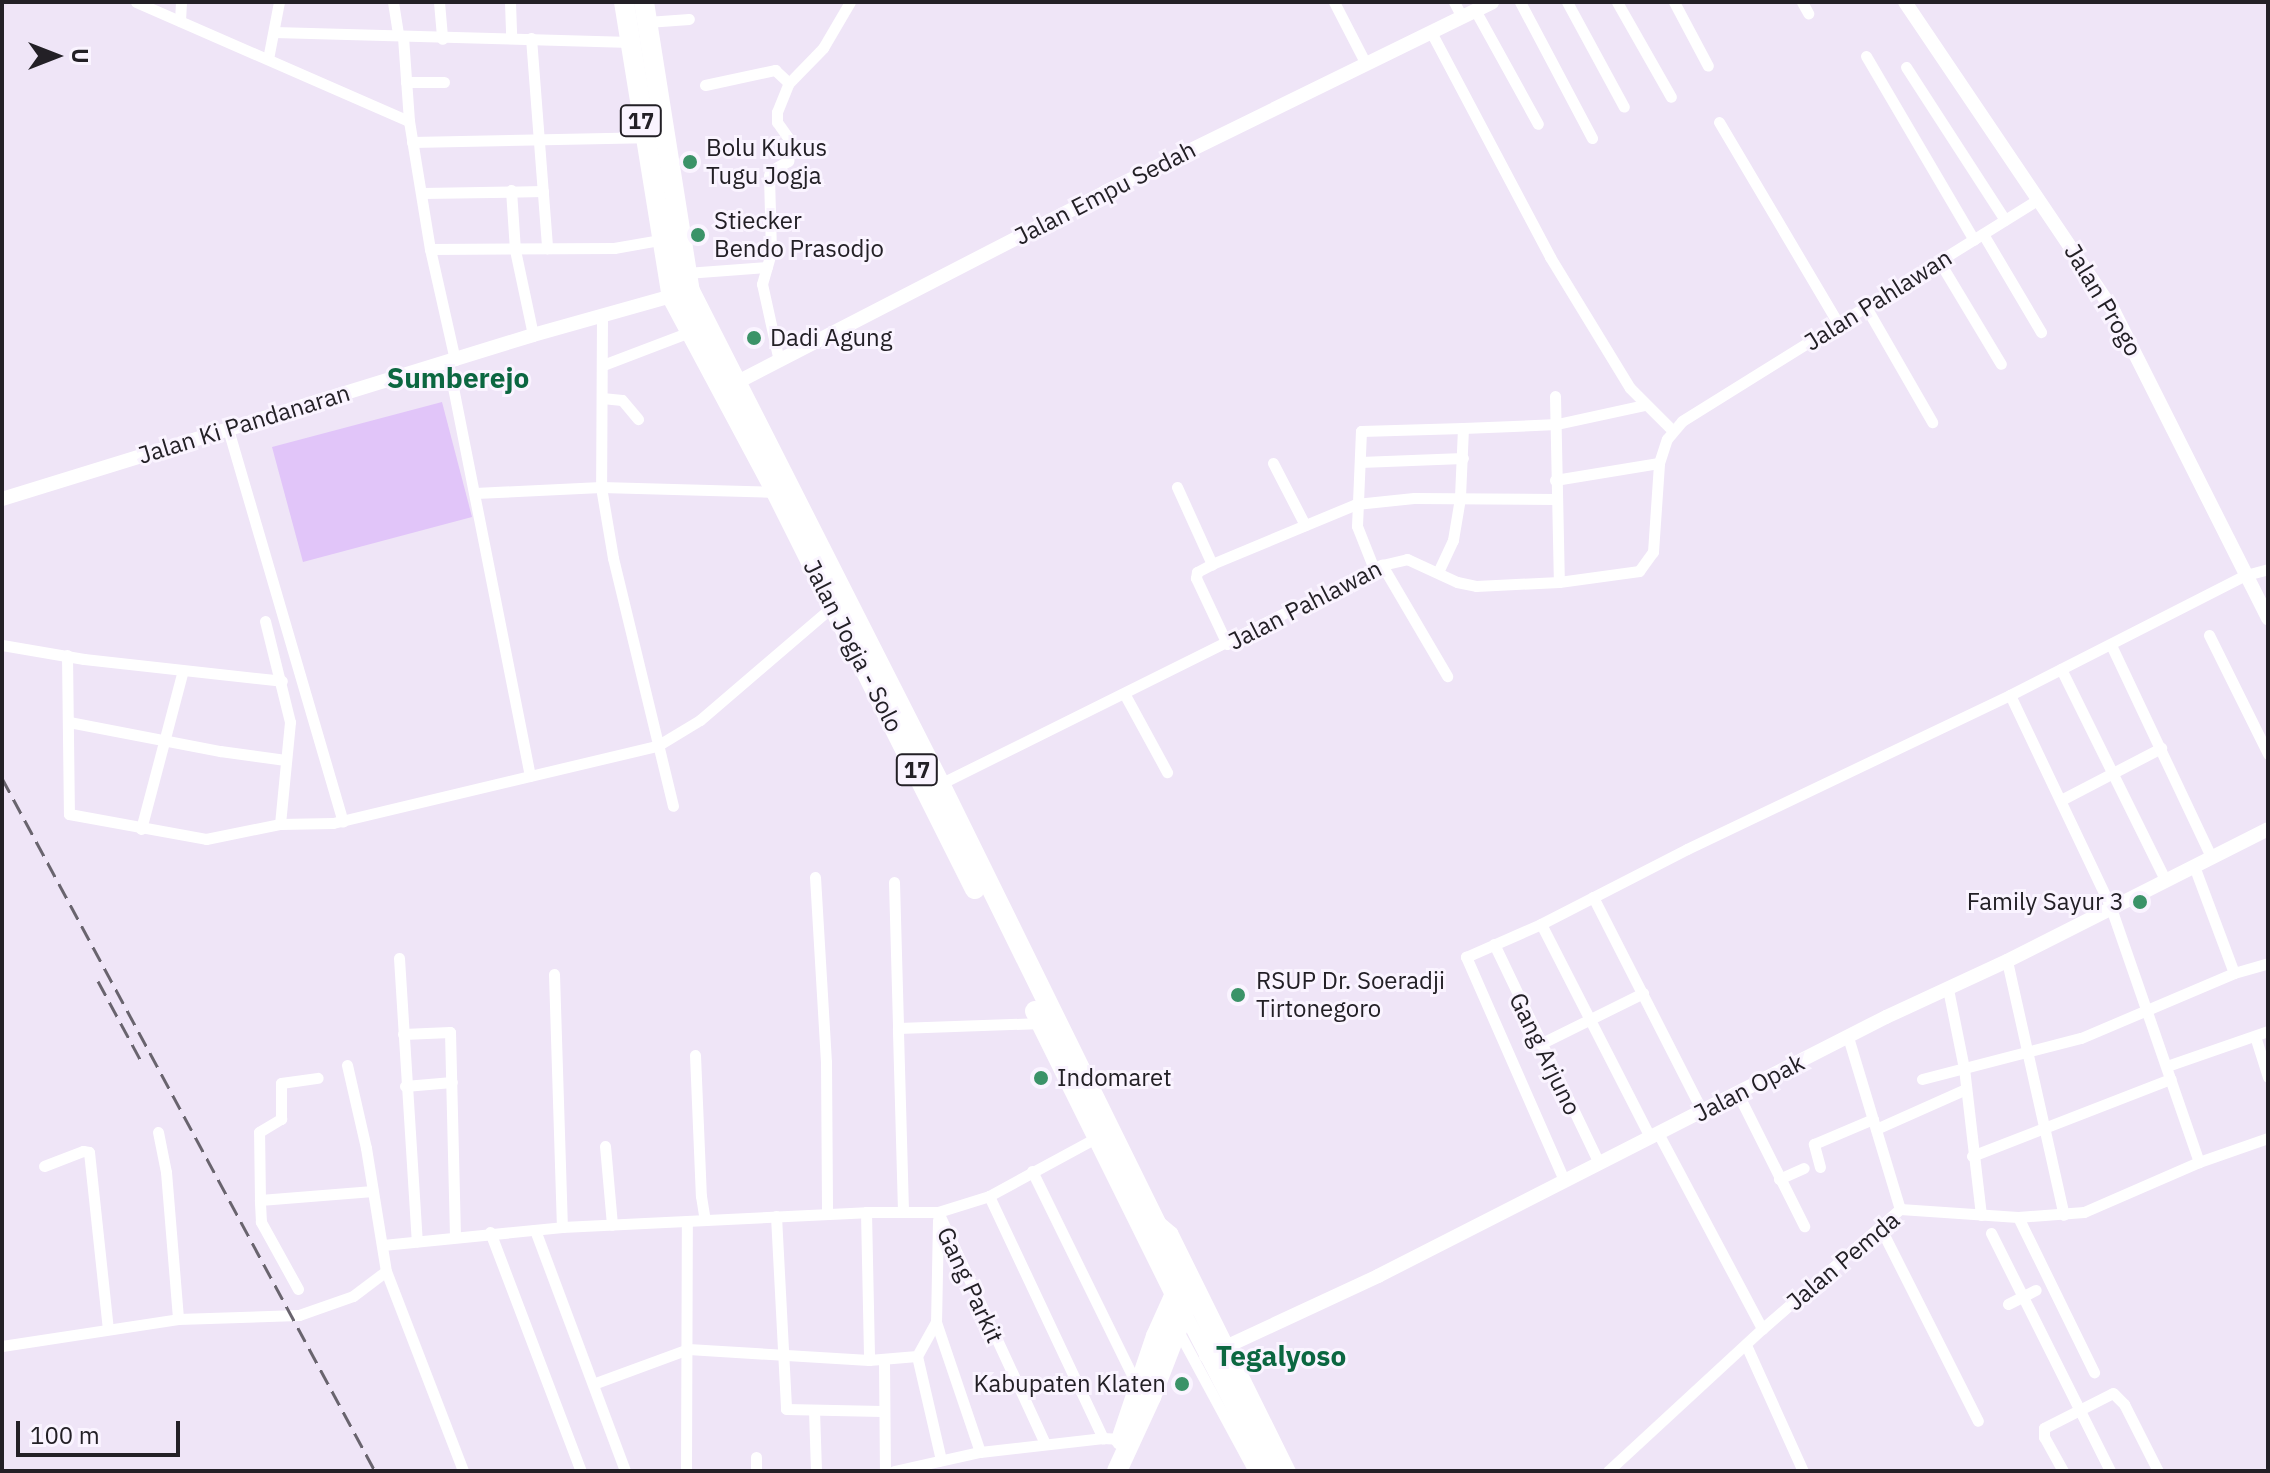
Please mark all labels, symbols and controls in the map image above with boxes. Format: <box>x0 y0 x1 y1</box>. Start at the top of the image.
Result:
north arrow <box>16 16 96 96</box>
text: U <box>66 48 95 64</box>
road number: 17 <box>619 103 663 139</box>
place label: Bolu Kukus Tugu Jogja <box>706 134 827 190</box>
street label: Jalan Empu Sedah <box>1010 135 1200 251</box>
marker: Bolu Kukus Tugu Jogja <box>681 153 699 171</box>
place label: Stiecker Bendo Prasodjo <box>714 207 884 263</box>
marker: Stiecker Bendo Prasodjo <box>689 226 707 244</box>
street label: Jalan Progo <box>2058 239 2148 361</box>
street label: Jalan Pahlawan <box>1799 243 1957 357</box>
place label: Dadi Agung <box>770 324 892 352</box>
marker: Dadi Agung <box>745 329 763 347</box>
district label: Sumberejo <box>387 361 529 395</box>
street label: Jalan Ki Pandanaran <box>135 378 353 470</box>
street label: Jalan Pahlawan <box>1223 554 1387 656</box>
street label: Jalan Jogja - Solo <box>797 555 909 737</box>
road number: 17 <box>895 752 939 788</box>
place label: Family Sayur 3 <box>1967 888 2124 916</box>
marker: Family Sayur 3 <box>2131 893 2149 911</box>
place label: RSUP Dr. Soeradji Tirtonegoro <box>1256 967 1445 1023</box>
marker: RSUP Dr. Soeradji Tirtonegoro <box>1227 984 1249 1006</box>
street label: Gang Arjuno <box>1503 988 1587 1120</box>
street label: Jalan Opak <box>1689 1048 1809 1128</box>
place label: Indomaret <box>1057 1064 1172 1092</box>
marker: Indomaret <box>1032 1069 1050 1087</box>
street label: Jalan Pemda <box>1781 1205 1905 1317</box>
street label: Gang Parkit <box>931 1223 1009 1347</box>
district label: Tegalyoso <box>1216 1339 1346 1373</box>
place label: Kabupaten Klaten <box>974 1370 1166 1398</box>
marker: Kabupaten Klaten <box>1173 1375 1191 1393</box>
scale bar <box>20 1405 184 1455</box>
text: 100 m <box>30 1419 100 1451</box>

